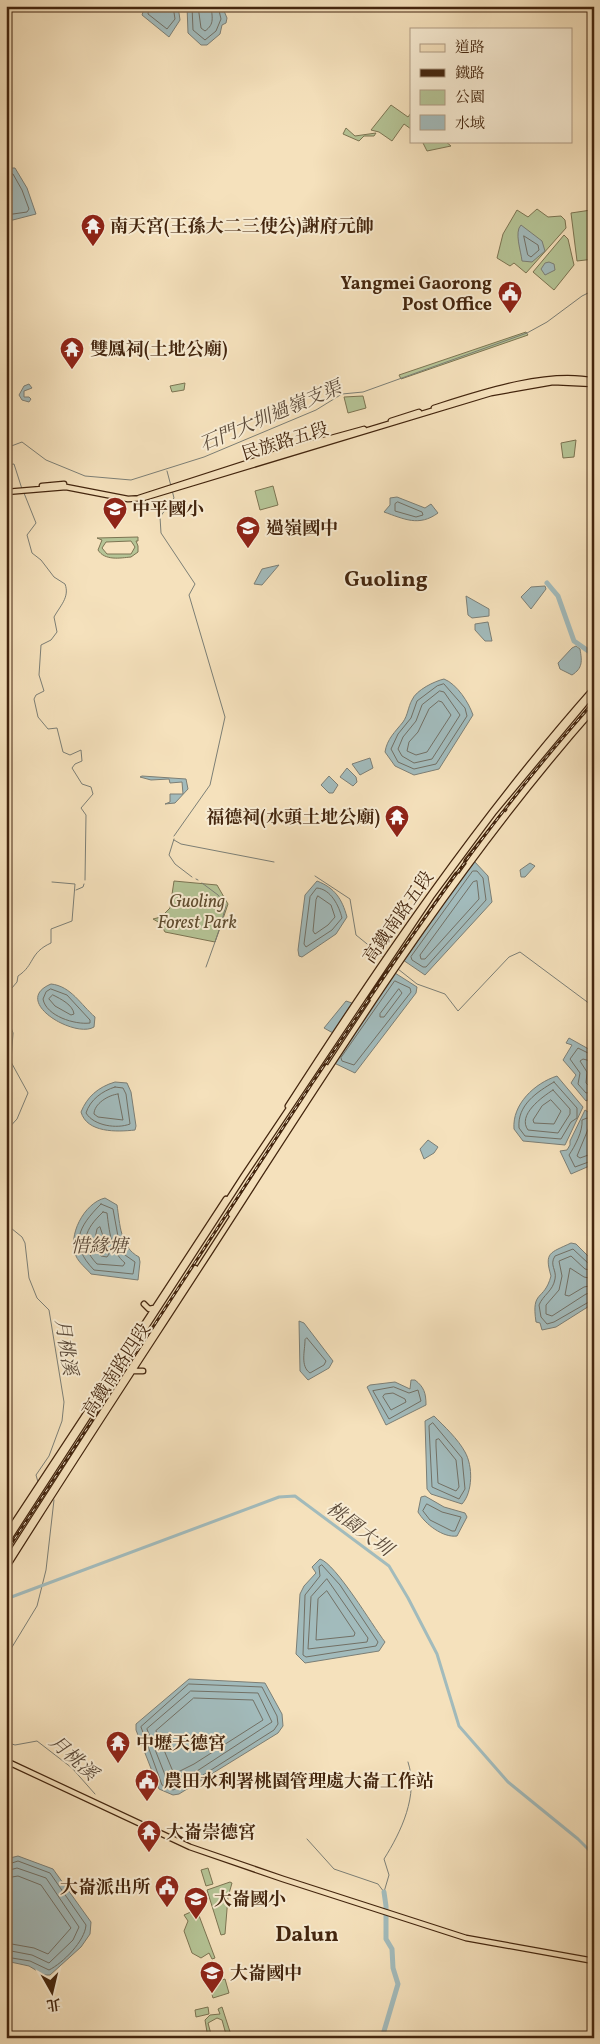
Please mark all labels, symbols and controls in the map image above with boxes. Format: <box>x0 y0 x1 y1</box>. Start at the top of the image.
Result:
legend <box>410 28 572 142</box>
text: 道路 <box>455 38 485 59</box>
text: 鐵路 <box>455 64 485 85</box>
text: 公園 <box>455 88 485 109</box>
text: 水域 <box>455 114 485 135</box>
temple icon: 南天宮(王孫大二三使公)謝府元帥 <box>80 213 106 247</box>
place label: 南天宮(王孫大二三使公)謝府元帥 <box>110 215 374 240</box>
place label: Yangmei Gaorong Post Office <box>341 272 492 318</box>
public building icon: Yangmei Gaorong Post Office <box>497 280 523 314</box>
temple icon: 雙鳳祠(土地公廟) <box>59 336 85 370</box>
place label: 雙鳳祠(土地公廟) <box>90 338 228 363</box>
water label: 石門大圳過嶺支渠 <box>196 374 349 459</box>
street label: 民族路五段 <box>239 417 332 468</box>
school or university icon: 中平國小 <box>102 496 128 530</box>
place label: 中平國小 <box>132 498 204 523</box>
school or university icon: 過嶺國中 <box>235 515 261 549</box>
place label: 過嶺國中 <box>266 517 338 542</box>
district label: Guoling <box>344 565 428 596</box>
temple icon: 福德祠(水頭土地公廟) <box>384 804 410 838</box>
place label: 福德祠(水頭土地公廟) <box>206 806 380 831</box>
street label: 高鐵南路五段 <box>358 866 440 969</box>
park label: Guoling Forest Park <box>157 890 237 936</box>
water label: 惜緣塘 <box>70 1234 130 1260</box>
water label: 月桃溪 <box>48 1317 83 1379</box>
street label: 高鐵南路四段 <box>77 1319 157 1423</box>
water label: 桃園大圳 <box>321 1496 399 1565</box>
water label: 月桃溪 <box>43 1730 104 1789</box>
temple icon: 中壢天德宮 <box>105 1730 131 1764</box>
place label: 中壢天德宮 <box>136 1732 226 1757</box>
public building icon: 農田水利署桃園管理處大崙工作站 <box>134 1768 160 1802</box>
place label: 農田水利署桃園管理處大崙工作站 <box>164 1770 434 1795</box>
temple icon: 大崙崇德宮 <box>136 1819 162 1853</box>
place label: 大崙崇德宮 <box>166 1821 256 1846</box>
public building icon: 大崙派出所 <box>154 1874 180 1908</box>
place label: 大崙派出所 <box>60 1876 151 1901</box>
school or university icon: 大崙國小 <box>183 1886 209 1920</box>
place label: 大崙國小 <box>214 1888 286 1913</box>
district label: Dalun <box>275 1920 339 1951</box>
school or university icon: 大崙國中 <box>199 1960 225 1994</box>
place label: 大崙國中 <box>230 1962 302 1987</box>
north arrow <box>28 1966 78 2016</box>
text: 北 <box>45 1993 62 2014</box>

